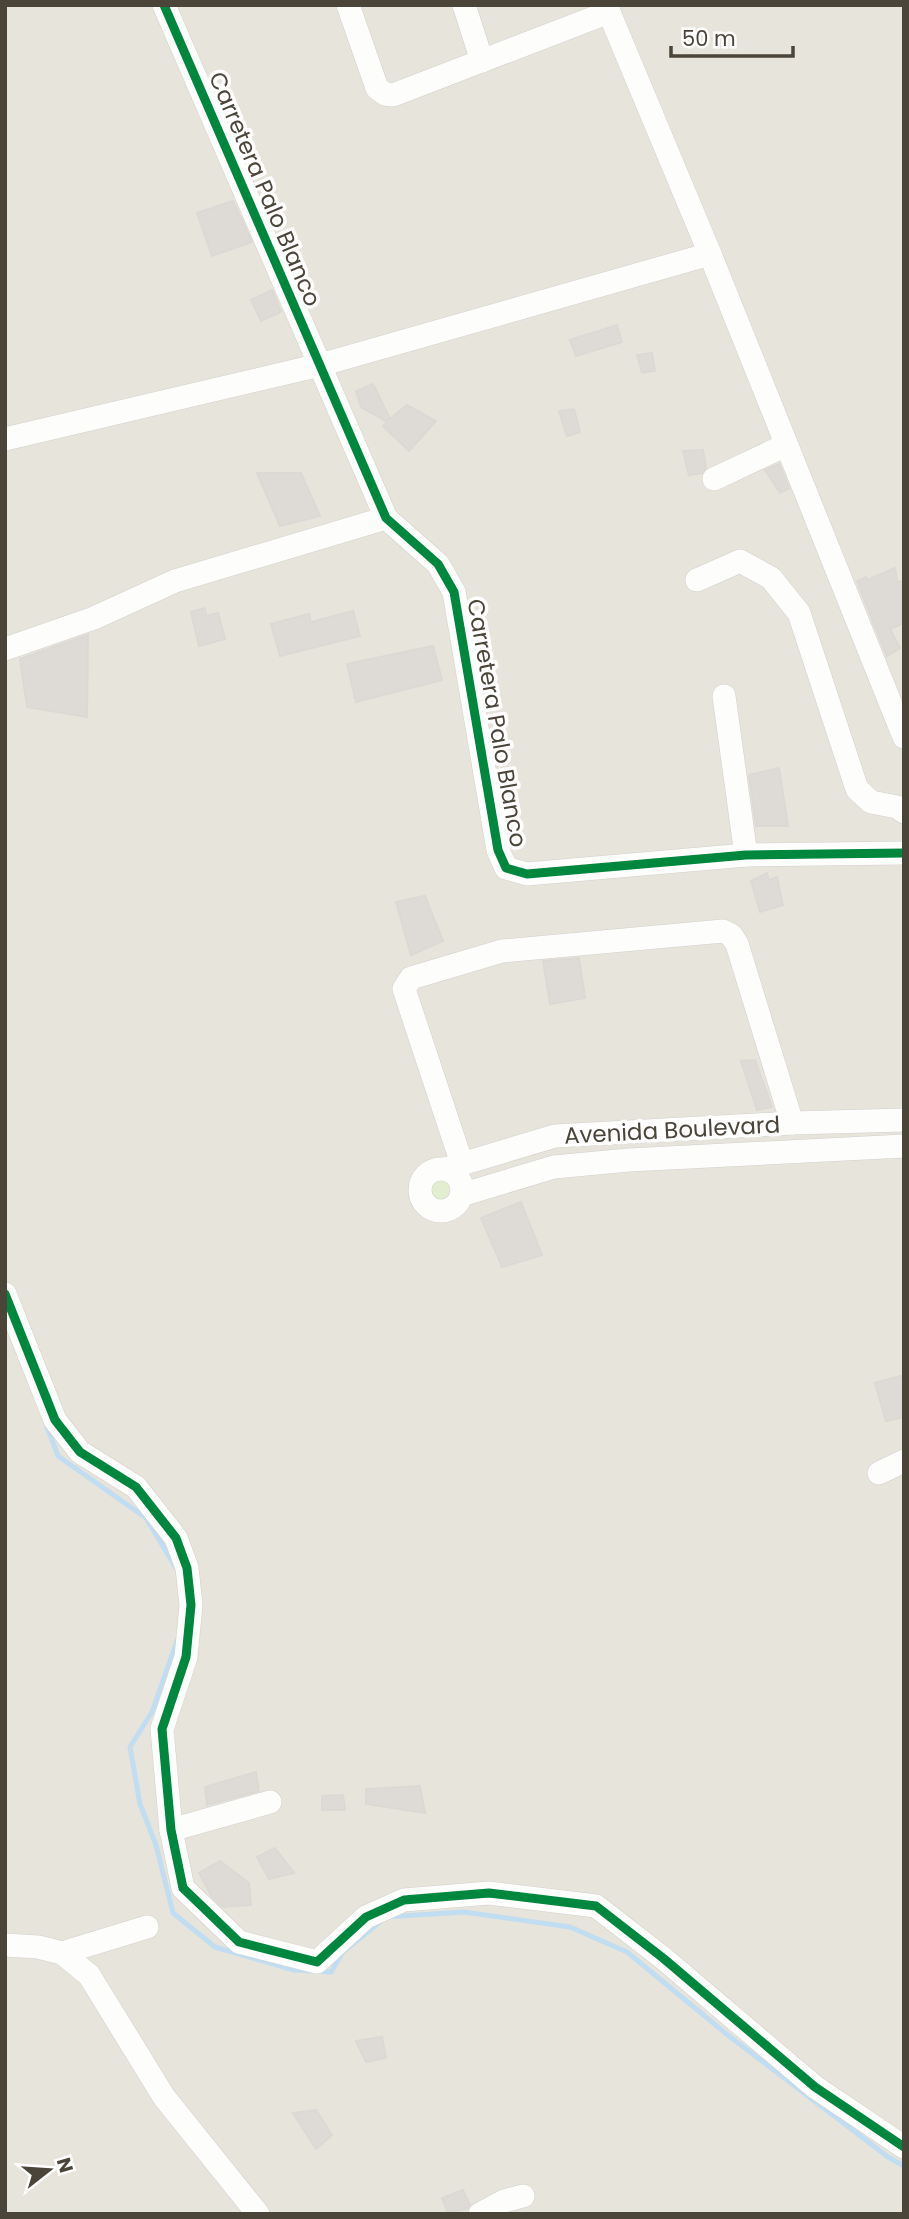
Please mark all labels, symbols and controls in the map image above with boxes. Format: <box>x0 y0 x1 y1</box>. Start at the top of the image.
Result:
scale bar <box>671 14 794 58</box>
text: 50 m <box>682 24 736 53</box>
street label: Carretera Palo Blanco <box>201 67 329 311</box>
street label: Carretera Palo Blanco <box>459 596 535 850</box>
street label: Avenida Boulevard <box>563 1108 781 1152</box>
north arrow <box>14 2135 84 2205</box>
text: N <box>50 2154 80 2176</box>

